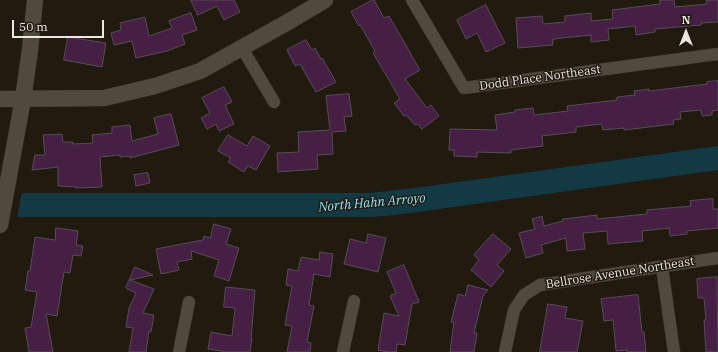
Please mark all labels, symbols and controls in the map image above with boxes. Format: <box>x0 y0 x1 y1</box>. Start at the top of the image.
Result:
scale bar <box>14 12 106 38</box>
north arrow <box>666 12 706 52</box>
text: N <box>682 13 690 27</box>
text: 50 m <box>19 19 48 34</box>
street label: Dodd Place Northeast <box>479 62 601 94</box>
water label: North Hahn Arroyo <box>318 191 426 215</box>
street label: Bellrose Avenue Northeast <box>545 254 695 292</box>

